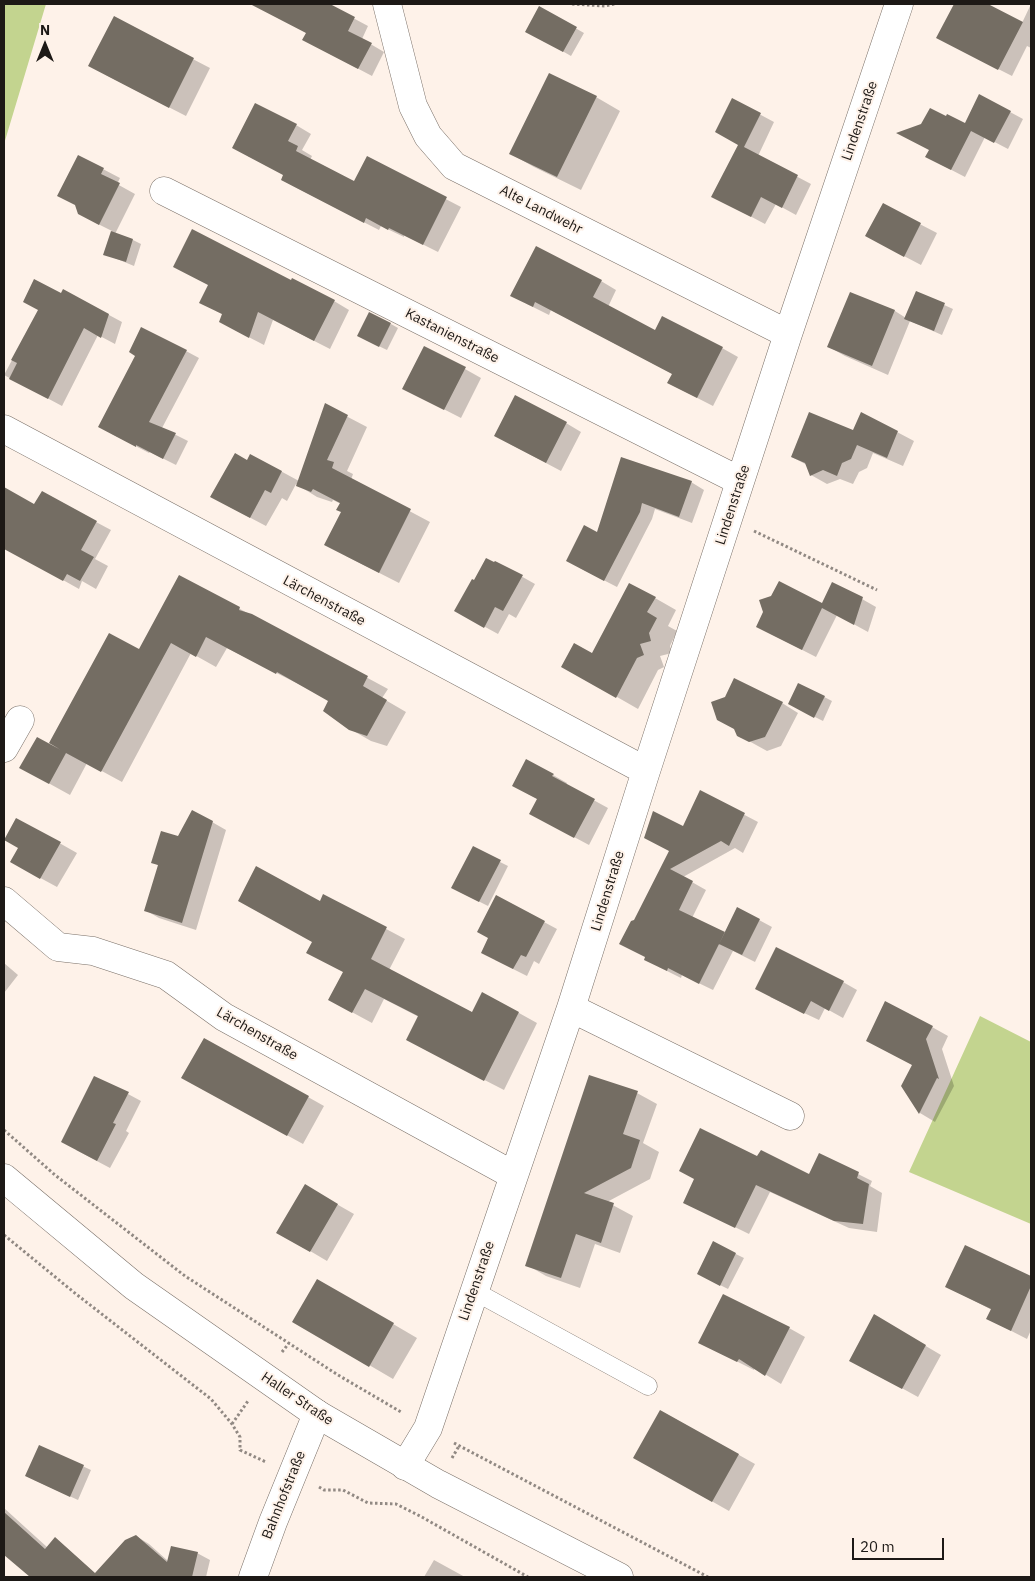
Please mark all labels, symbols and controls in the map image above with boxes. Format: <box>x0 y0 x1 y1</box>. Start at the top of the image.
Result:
north arrow <box>20 20 70 70</box>
text: N <box>40 21 50 39</box>
street label: Lindenstraße <box>839 79 881 163</box>
street label: Alte Landwehr <box>497 182 585 238</box>
street label: Kastanienstraße <box>402 305 502 367</box>
street label: Lindenstraße <box>712 463 754 547</box>
street label: Lärchenstraße <box>280 572 368 630</box>
street label: Lindenstraße <box>588 849 628 933</box>
street label: Lärchenstraße <box>213 1004 301 1064</box>
street label: Lindenstraße <box>456 1239 498 1323</box>
street label: Haller Straße <box>258 1369 336 1429</box>
street label: Bahnhofstraße <box>259 1448 309 1542</box>
scale bar <box>855 1528 948 1560</box>
text: 20 m <box>860 1537 895 1556</box>

